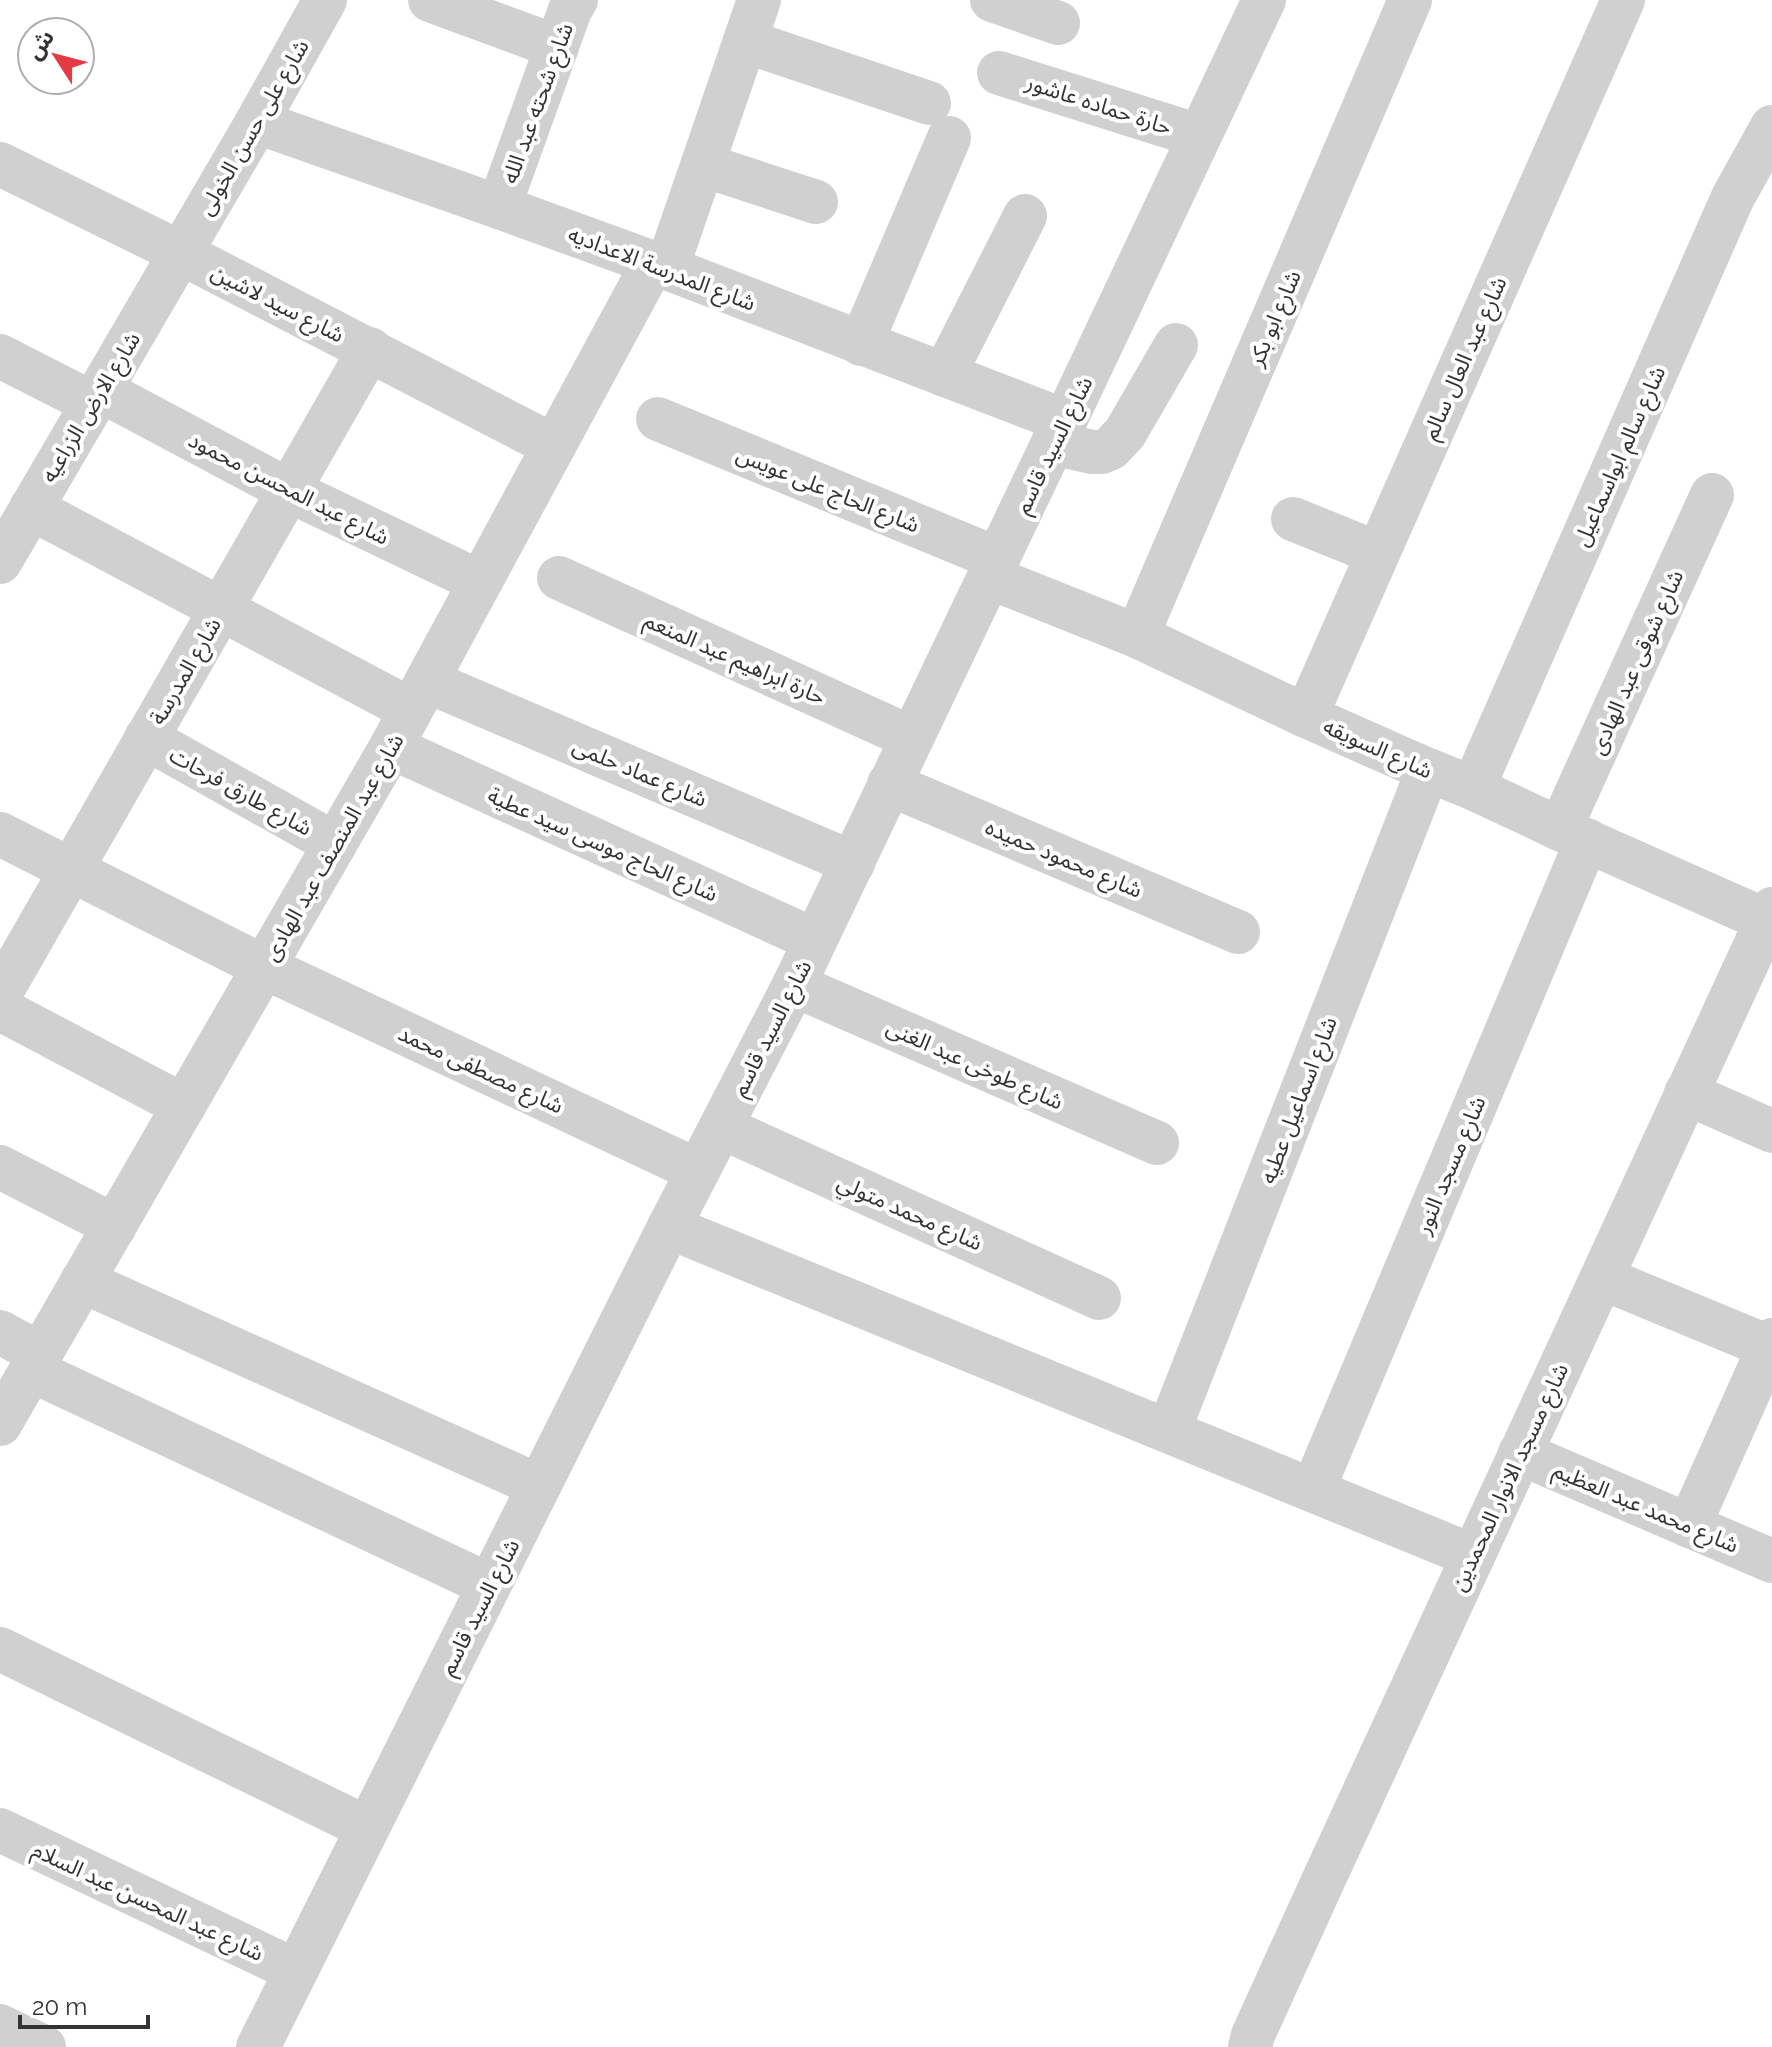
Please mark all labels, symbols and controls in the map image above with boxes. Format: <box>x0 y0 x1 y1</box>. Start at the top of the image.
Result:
north arrow <box>16 16 96 96</box>
street label: شارع شحته عبد الله <box>496 19 582 188</box>
text: ش <box>20 24 59 64</box>
street label: شارع على حسن الخولى <box>192 35 317 221</box>
street label: حارة حماده عاشور <box>1022 68 1175 141</box>
street label: شارع المدرسة الاعداديه <box>563 220 759 319</box>
street label: شارع سيد لاشين <box>205 258 349 351</box>
street label: شارع ابو بكر <box>1242 266 1309 372</box>
street label: شارع عبد العال سالم <box>1416 272 1515 445</box>
street label: شارع الارض الزراعيه <box>35 327 149 489</box>
street label: شارع سالم ابواسماعيل <box>1568 362 1674 552</box>
street label: شارع السيد قاسم <box>1009 372 1101 520</box>
street label: شارع عبد المحسن محمود <box>183 426 394 553</box>
street label: شارع الحاج على عويس <box>731 440 923 541</box>
street label: شارع شوقى عبد الهادى <box>1584 566 1692 760</box>
street label: حارة ابراهيم عبد المنعم <box>639 606 830 713</box>
street label: شارع المدرسة <box>144 613 230 731</box>
street label: شارع السويقه <box>1318 712 1437 787</box>
street label: شارع عبد المنصف عبد الهادى <box>257 729 412 967</box>
street label: شارع عماد حلمى <box>567 732 711 816</box>
street label: شارع طارق فرحات <box>163 741 317 844</box>
street label: شارع الحاج موسى سيد عطية <box>482 782 722 910</box>
street label: شارع محمود حميده <box>980 813 1146 906</box>
street label: شارع السيد قاسم <box>725 955 820 1102</box>
street label: شارع طوخى عبد الغنى <box>881 1013 1067 1118</box>
street label: شارع اسماعيل عطيه <box>1254 1013 1346 1189</box>
street label: شارع مصطفى محمد <box>393 1019 568 1122</box>
street label: شارع مسجد النور <box>1409 1092 1494 1240</box>
street label: شارع محمد متولي <box>832 1168 987 1259</box>
street label: شارع مسجد الانوار المحمدين <box>1445 1359 1577 1597</box>
street label: شارع محمد عبد العظيم <box>1548 1456 1742 1561</box>
street label: شارع السيد قاسم <box>433 1534 528 1681</box>
street label: شارع عبد المحسن عبد السلام <box>27 1836 268 1970</box>
scale bar <box>20 1979 148 2029</box>
text: 20 m <box>32 1992 87 2021</box>

